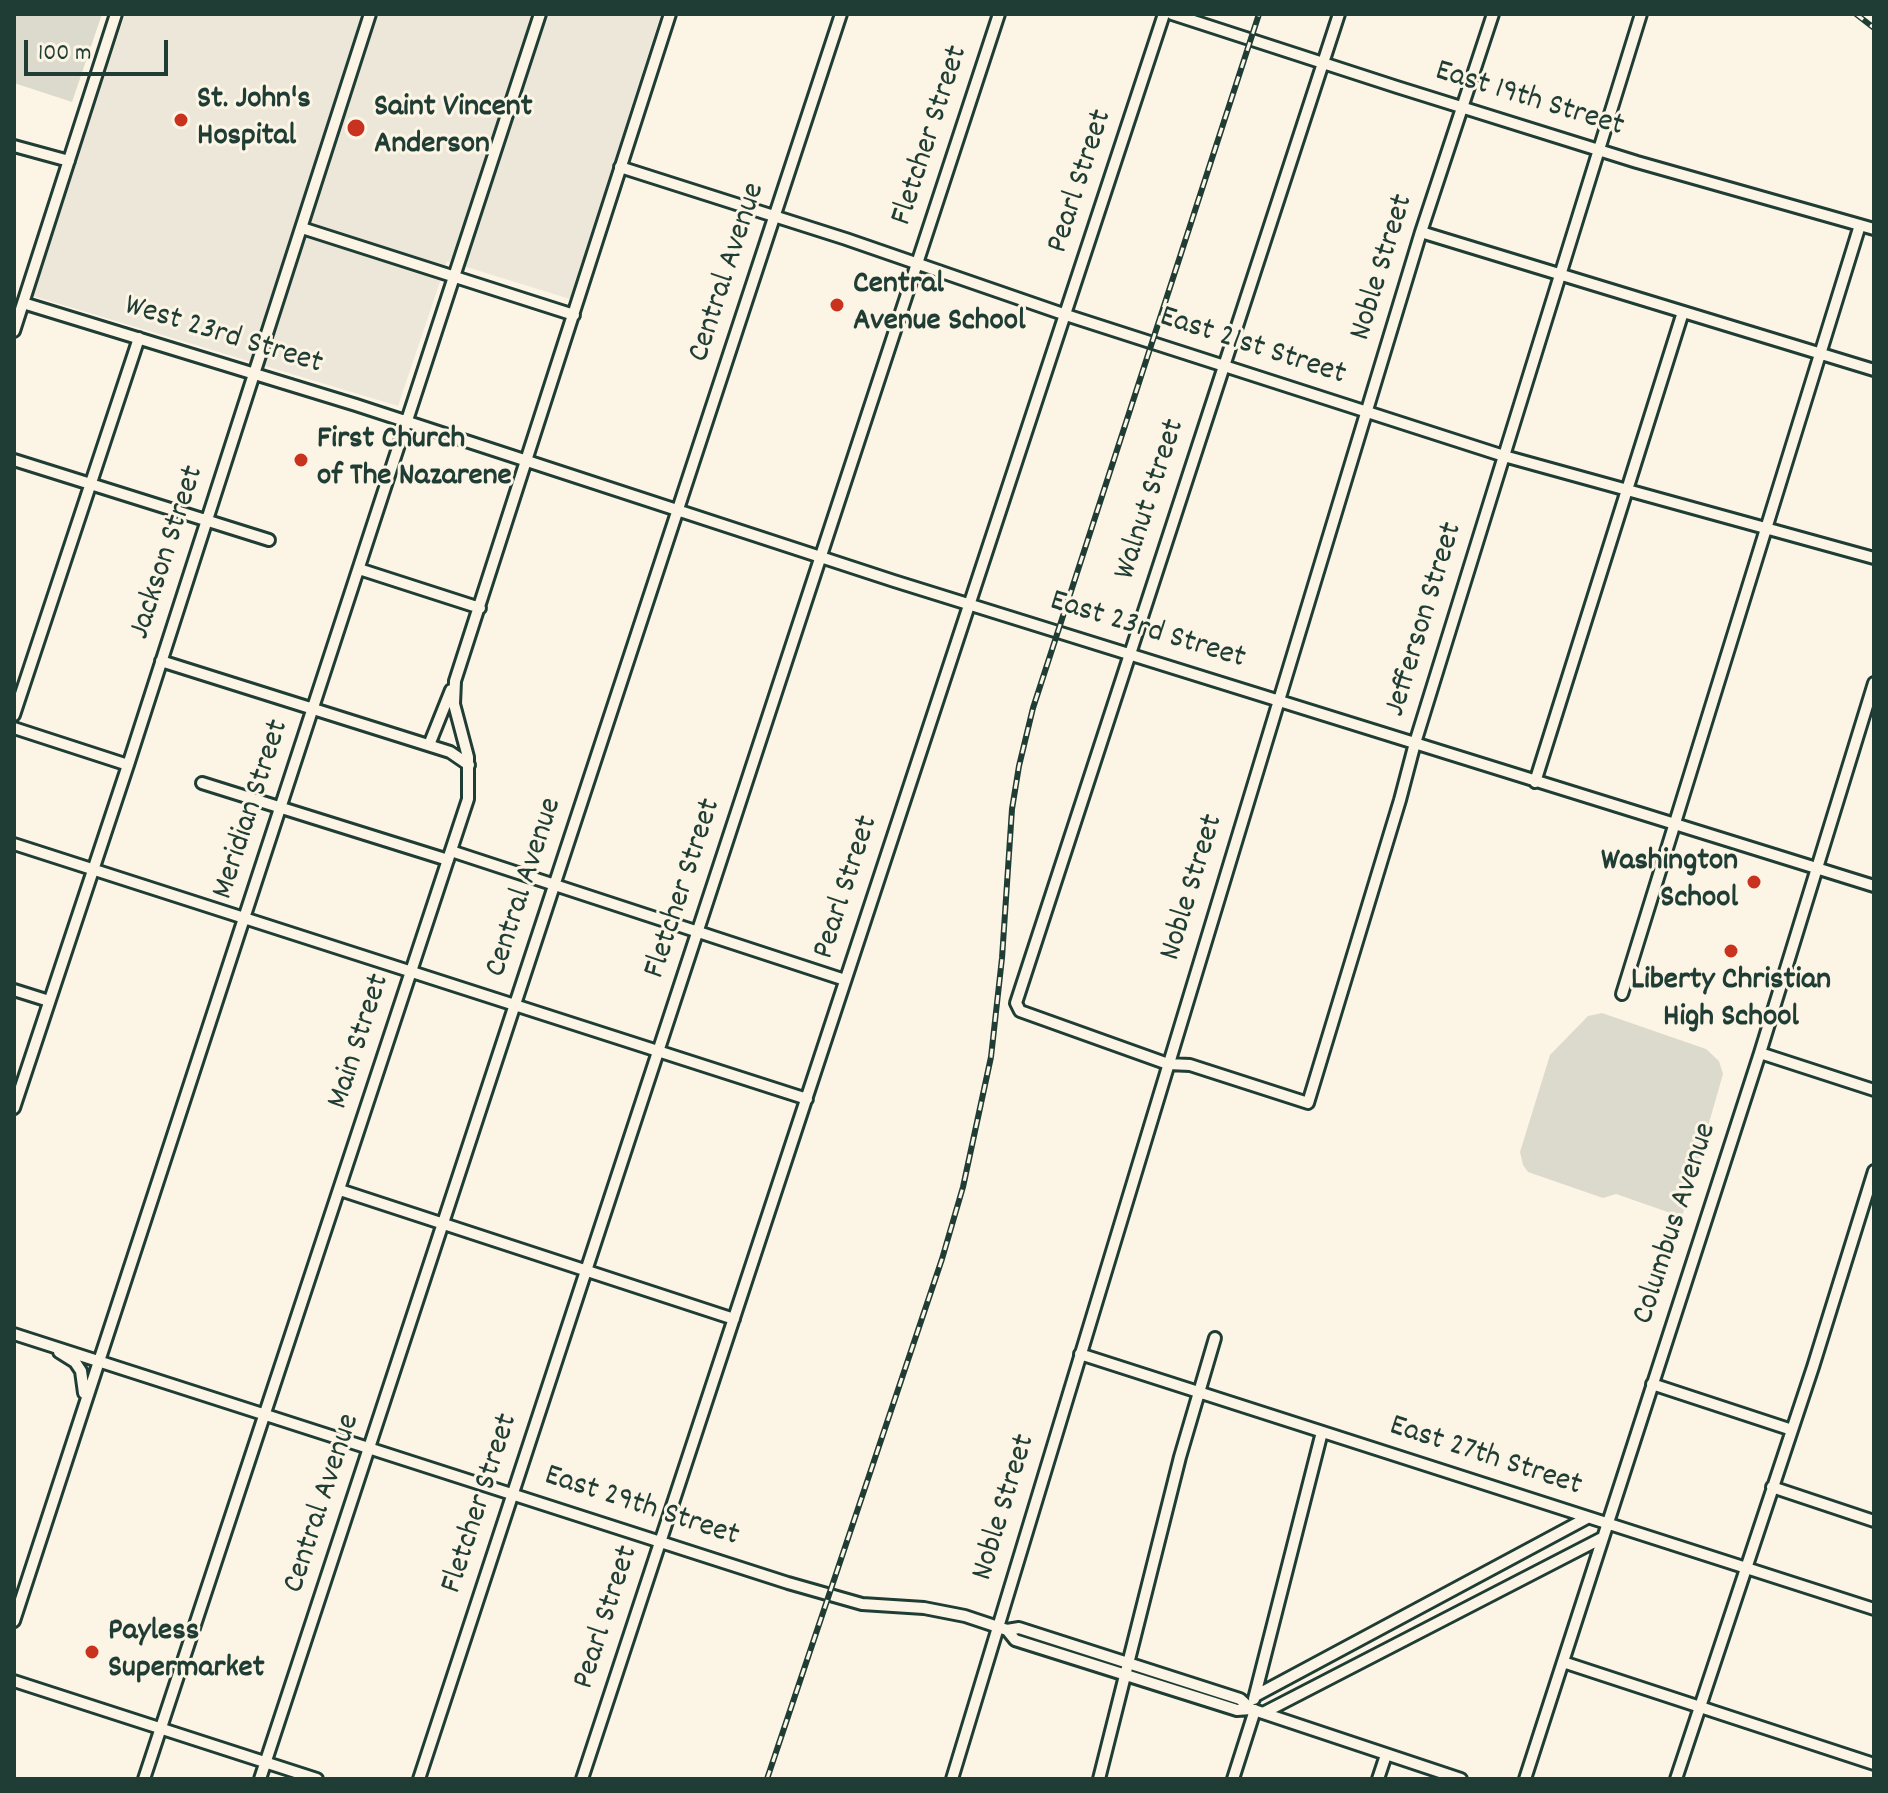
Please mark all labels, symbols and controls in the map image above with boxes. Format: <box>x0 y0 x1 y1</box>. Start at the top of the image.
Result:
scale bar <box>28 24 172 74</box>
text: 100 m <box>38 37 91 71</box>
street label: Fletcher Street <box>885 41 979 231</box>
street label: East 19th Street <box>1430 54 1628 148</box>
place label: St. John's Hospital <box>197 83 311 158</box>
place label: Saint Vincent Anderson <box>374 91 532 166</box>
street label: Pearl Street <box>1041 106 1123 258</box>
marker: St. John's Hospital <box>172 111 190 129</box>
marker: Saint Vincent Anderson <box>345 117 367 139</box>
street label: Central Avenue <box>682 179 776 367</box>
street label: Noble Street <box>1344 190 1424 346</box>
place label: Central Avenue School <box>853 268 1026 343</box>
street label: West 23rd Street <box>119 289 327 385</box>
marker: Central Avenue School <box>828 296 846 314</box>
street label: East 21st Street <box>1154 300 1350 396</box>
street label: Walnut Street <box>1108 415 1196 585</box>
place label: First Church of The Nazarene <box>317 423 511 498</box>
marker: First Church of The Nazarene <box>292 451 310 469</box>
street label: Jackson Street <box>123 461 215 645</box>
street label: Jefferson Street <box>1378 518 1474 722</box>
street label: East 23rd Street <box>1045 584 1249 680</box>
street label: Meridian Street <box>206 715 300 905</box>
street label: Central Avenue <box>479 794 573 982</box>
street label: Fletcher Street <box>638 794 732 984</box>
street label: Noble Street <box>1154 810 1234 966</box>
street label: Pearl Street <box>807 812 889 964</box>
place label: Washington School <box>1601 845 1738 920</box>
marker: Washington School <box>1745 873 1763 891</box>
marker: Liberty Christian High School <box>1722 942 1740 960</box>
place label: Liberty Christian High School <box>1631 964 1831 1039</box>
street label: Main Street <box>321 970 401 1114</box>
street label: Columbus Avenue <box>1626 1118 1728 1330</box>
street label: Fletcher Street <box>435 1409 529 1599</box>
street label: East 27th Street <box>1384 1409 1586 1507</box>
street label: Central Avenue <box>277 1410 371 1598</box>
street label: Noble Street <box>966 1430 1046 1586</box>
street label: East 29th Street <box>539 1458 743 1558</box>
street label: Pearl Street <box>567 1542 649 1694</box>
place label: Payless Supermarket <box>108 1615 264 1690</box>
marker: Payless Supermarket <box>83 1643 101 1661</box>

